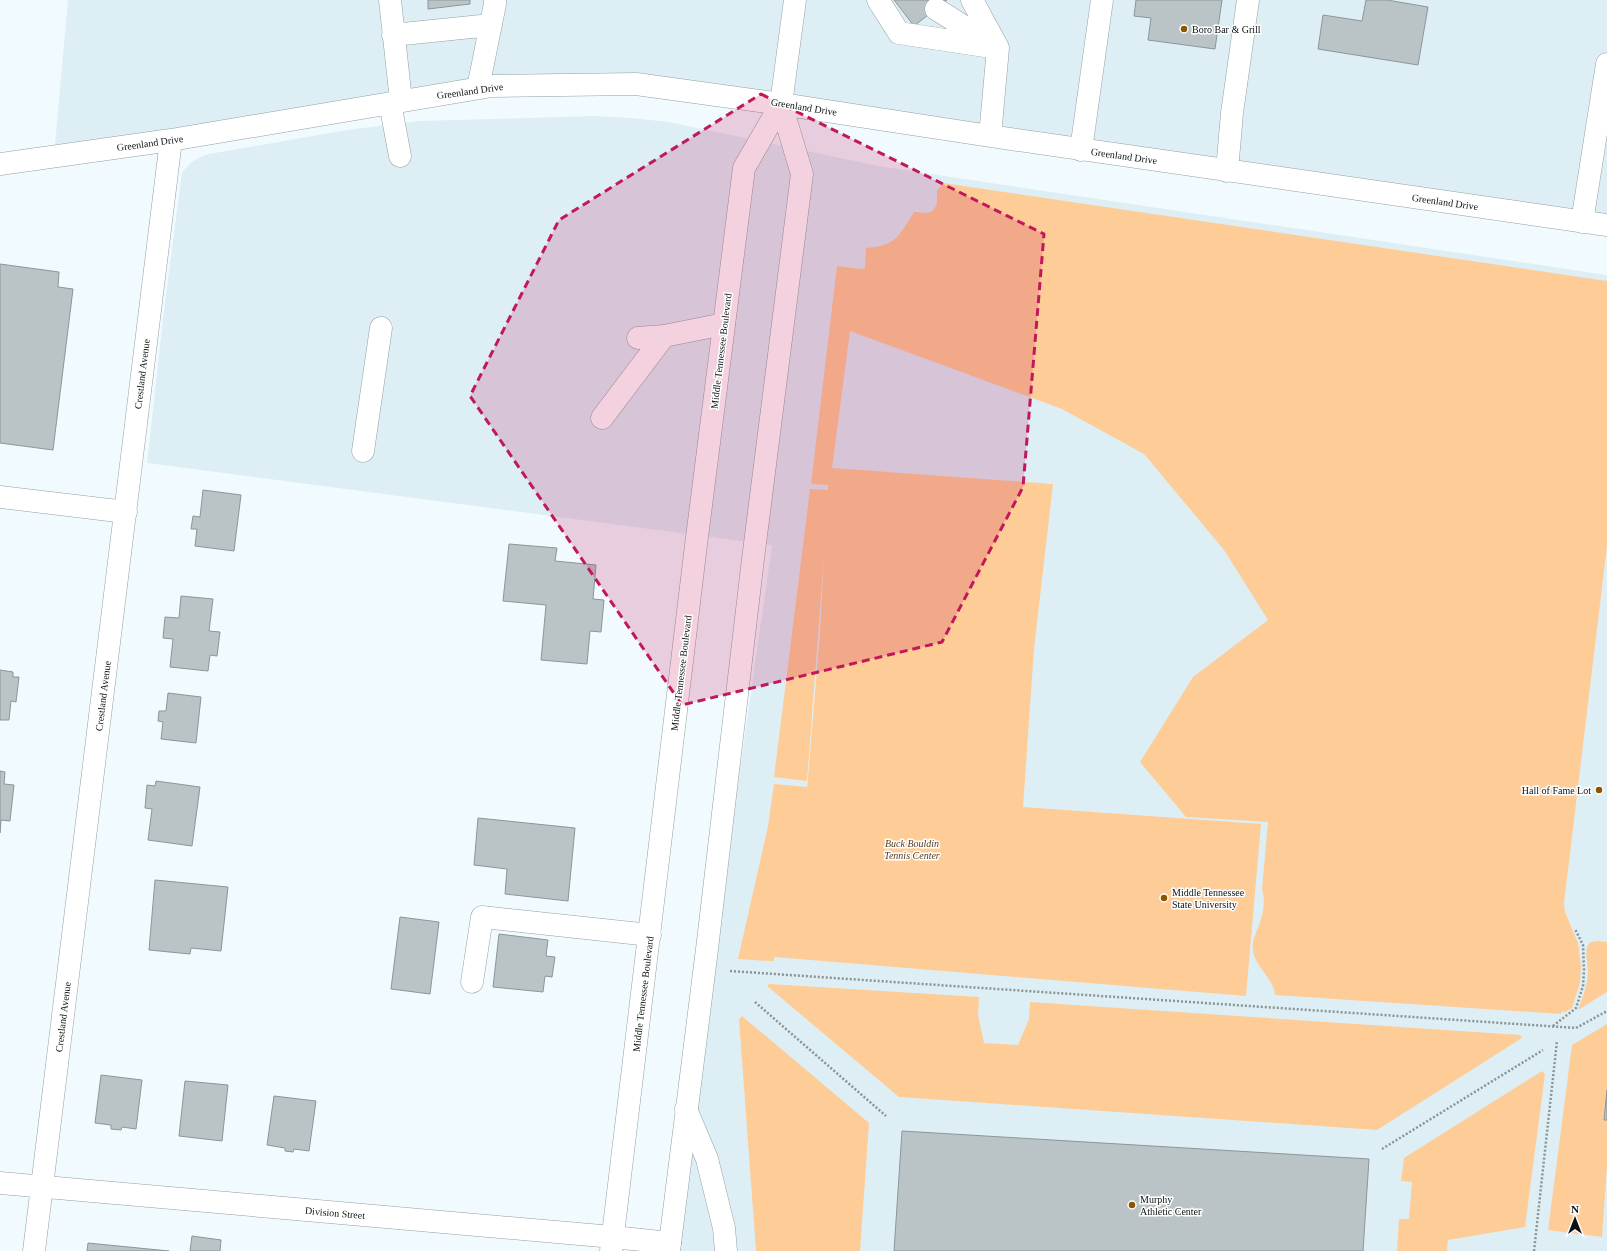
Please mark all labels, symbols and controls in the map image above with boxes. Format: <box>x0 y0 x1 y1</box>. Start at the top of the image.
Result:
marker: Boro Bar & Grill <box>1179 24 1189 34</box>
place label: Boro Bar & Grill <box>1192 24 1261 35</box>
street label: Greenland Drive <box>436 81 504 101</box>
street label: Greenland Drive <box>770 96 838 118</box>
street label: Greenland Drive <box>116 133 184 153</box>
street label: Greenland Drive <box>1090 146 1158 166</box>
street label: Greenland Drive <box>1411 192 1479 212</box>
street label: Middle Tennessee Boulevard <box>708 293 734 409</box>
street label: Crestland Avenue <box>132 338 152 410</box>
street label: Middle Tennessee Boulevard <box>668 615 694 731</box>
street label: Crestland Avenue <box>93 660 113 732</box>
place label: Hall of Fame Lot <box>1522 785 1591 796</box>
marker: Hall of Fame Lot <box>1594 785 1604 795</box>
park label: Buck Bouldin Tennis Center <box>884 838 940 861</box>
place label: Middle Tennessee State University <box>1172 887 1245 910</box>
marker: Middle Tennessee State University <box>1159 893 1169 903</box>
street label: Middle Tennessee Boulevard <box>630 936 656 1052</box>
street label: Crestland Avenue <box>53 981 73 1053</box>
place label: Murphy Athletic Center <box>1140 1194 1202 1217</box>
north arrow <box>1555 1199 1595 1239</box>
marker: Murphy Athletic Center <box>1127 1200 1137 1210</box>
text: N <box>1571 1203 1579 1215</box>
street label: Division Street <box>304 1205 366 1221</box>

